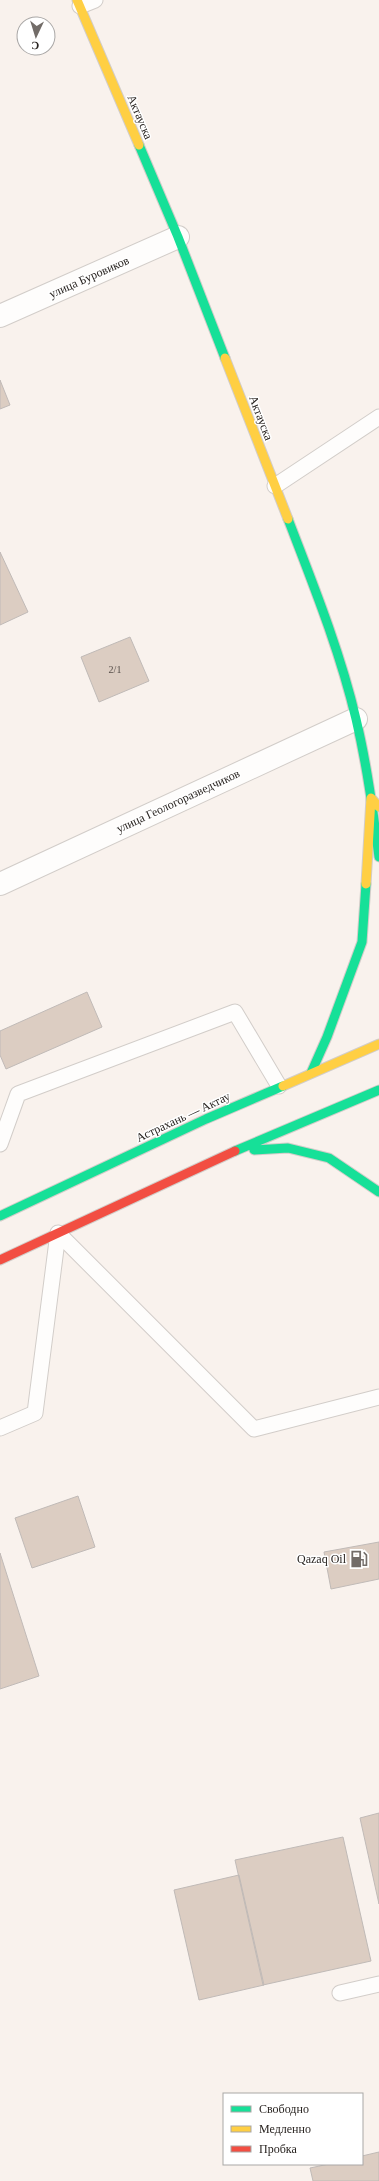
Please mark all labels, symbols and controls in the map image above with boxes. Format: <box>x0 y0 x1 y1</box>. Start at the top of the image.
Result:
north arrow <box>16 16 56 56</box>
text: С <box>31 40 40 52</box>
street label: Актауска <box>124 93 156 142</box>
street label: улица Буровиков <box>47 253 132 301</box>
street label: Актауска <box>246 394 276 443</box>
house number: 2/1 <box>109 664 121 675</box>
street label: улица Геологоразведчиков <box>114 766 242 836</box>
street label: Астрахань — Актау <box>134 1089 232 1145</box>
fuel station icon: Qazaq Oil <box>349 1549 369 1569</box>
place label: Qazaq Oil <box>297 1552 347 1566</box>
legend <box>223 2093 363 2165</box>
text: Свободно <box>259 2102 309 2116</box>
text: Медленно <box>259 2122 311 2136</box>
text: Пробка <box>259 2142 297 2156</box>

